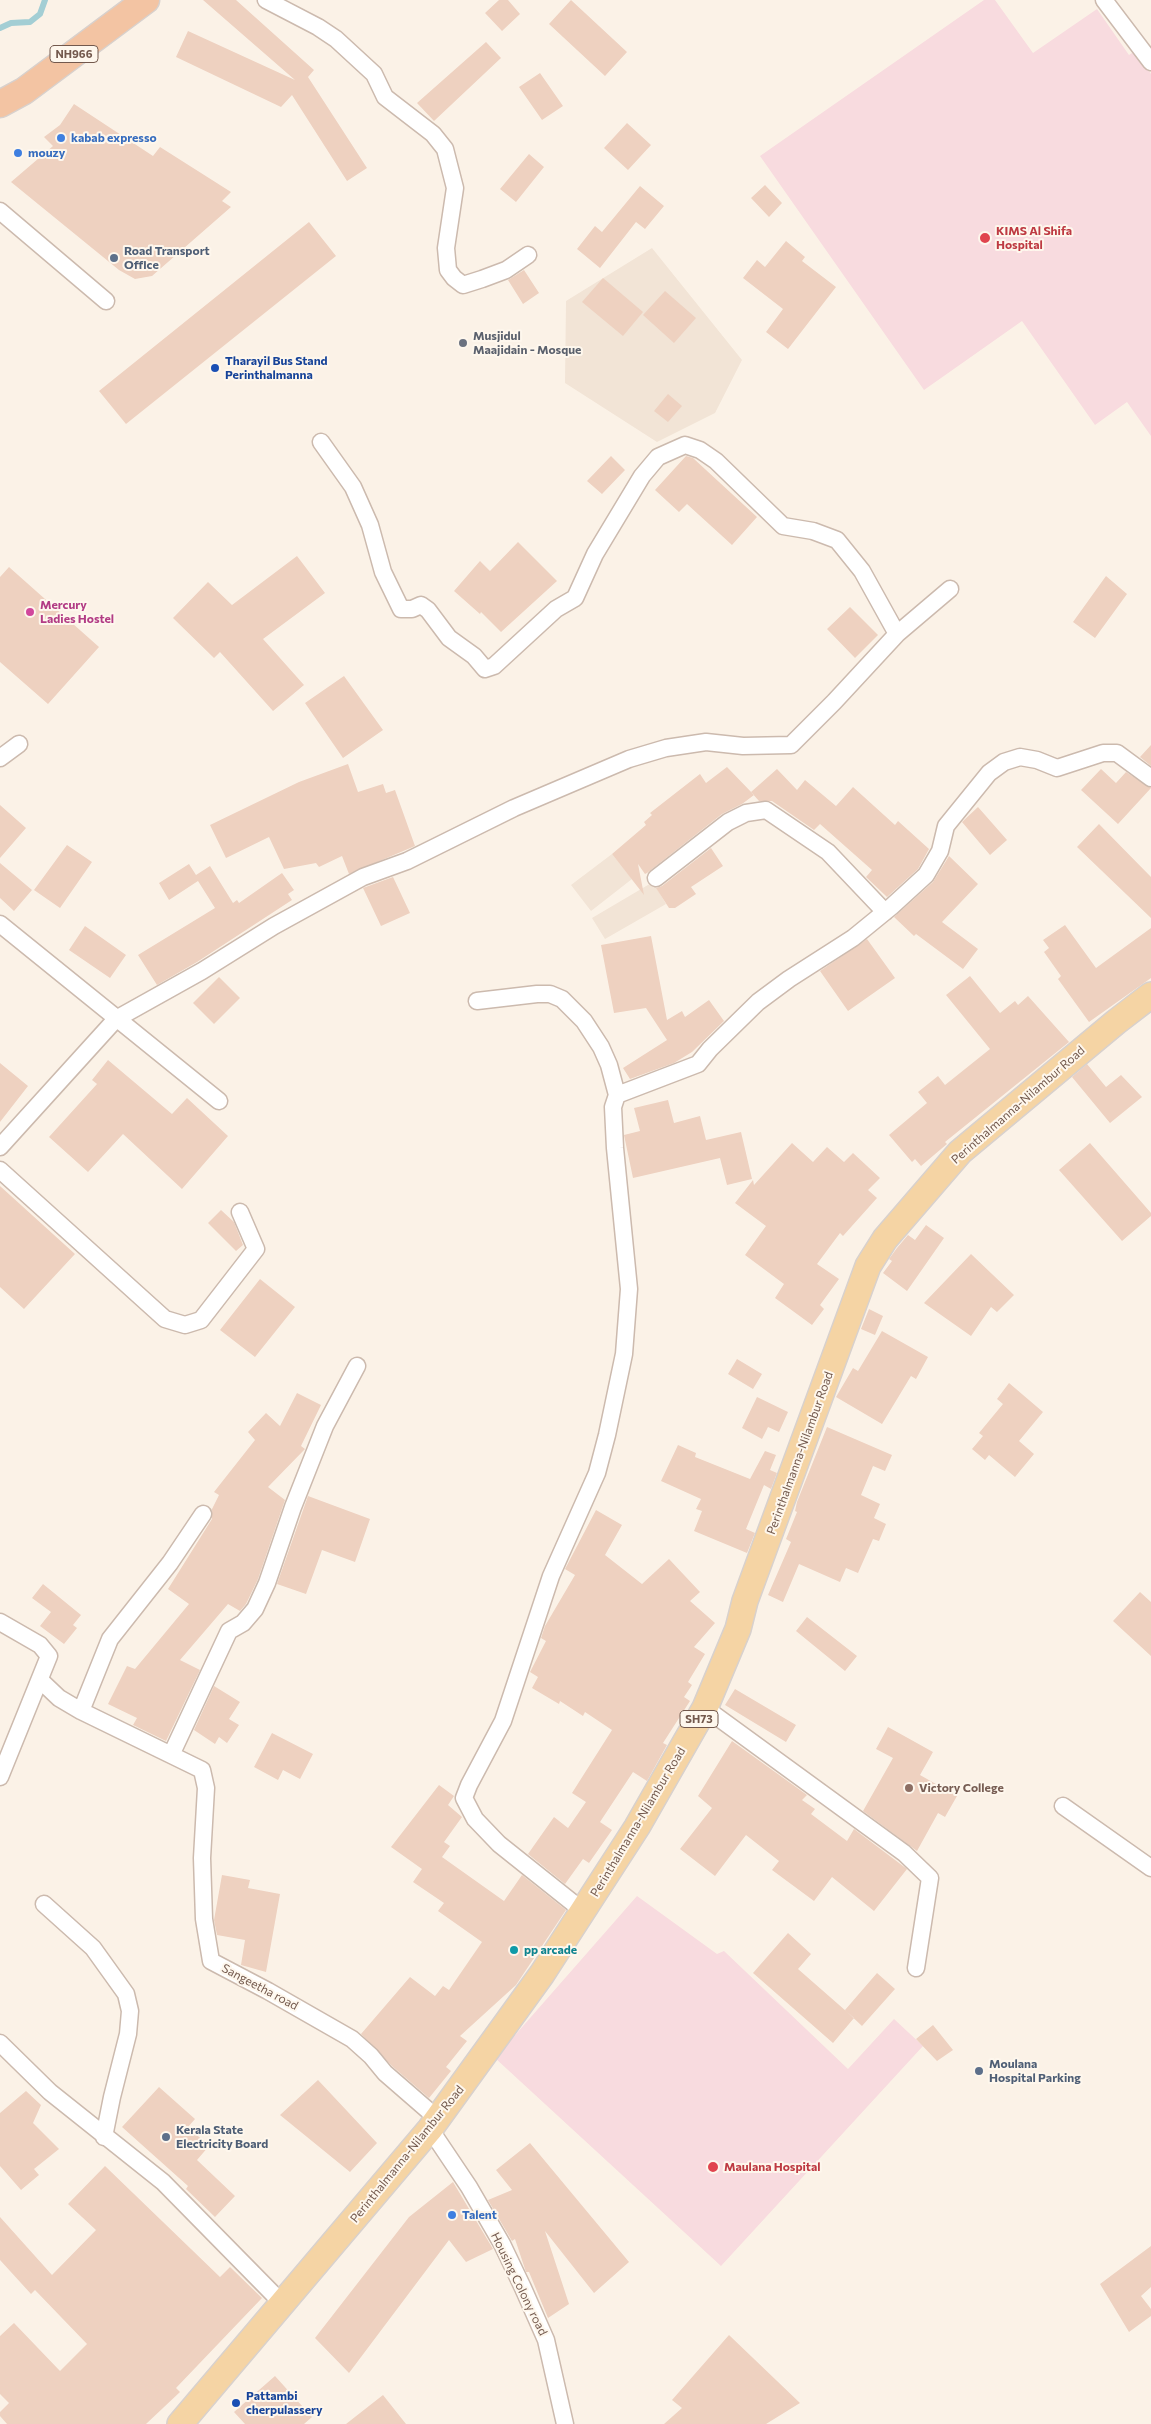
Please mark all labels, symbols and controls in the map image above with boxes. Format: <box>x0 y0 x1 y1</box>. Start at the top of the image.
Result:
road number: NH966 <box>50 46 98 62</box>
place label: kabab expresso <box>71 131 157 145</box>
marker: kabab expresso <box>55 132 67 144</box>
place label: mouzy <box>28 146 65 160</box>
marker: mouzy <box>12 147 24 159</box>
place label: KIMS Al Shifa Hospital <box>996 224 1072 252</box>
marker: KIMS Al Shifa Hospital <box>978 231 992 245</box>
place label: Road Transport Office <box>124 244 210 272</box>
marker: Road Transport Office <box>108 252 120 264</box>
place label: Musjidul Maajidain - Mosque <box>473 329 581 357</box>
marker: Musjidul Maajidain - Mosque <box>457 337 469 349</box>
place label: Tharayil Bus Stand Perinthalmanna <box>225 354 328 382</box>
marker: Tharayil Bus Stand Perinthalmanna <box>209 362 221 374</box>
place label: Mercury Ladies Hostel <box>40 598 114 626</box>
marker: Mercury Ladies Hostel <box>24 606 36 618</box>
street label: Perinthalmanna-Nilambur Road <box>948 1043 1088 1167</box>
street label: Perinthalmanna-Nilambur Road <box>764 1370 836 1536</box>
road number: SH73 <box>680 1710 718 1728</box>
street label: Perinthalmanna-Nilambur Road <box>587 1744 689 1900</box>
place label: Victory College <box>919 1781 1004 1795</box>
marker: Victory College <box>903 1782 915 1794</box>
place label: pp arcade <box>524 1943 577 1957</box>
marker: pp arcade <box>508 1944 520 1956</box>
street label: Sangeetha road <box>219 1961 301 2013</box>
place label: Moulana Hospital Parking <box>989 2057 1081 2085</box>
marker: Moulana Hospital Parking <box>973 2065 985 2077</box>
street label: Perinthalmanna-Nilambur Road <box>347 2083 467 2225</box>
place label: Kerala State Electricity Board <box>176 2123 268 2151</box>
marker: Kerala State Electricity Board <box>160 2131 172 2143</box>
marker: Maulana Hospital <box>706 2160 720 2174</box>
place label: Maulana Hospital <box>724 2160 821 2174</box>
place label: Talent <box>462 2208 497 2222</box>
marker: Talent <box>446 2209 458 2221</box>
street label: Housing Colony road <box>488 2230 550 2338</box>
place label: Pattambi cherpulassery <box>246 2389 323 2417</box>
marker: Pattambi cherpulassery <box>230 2397 242 2409</box>

